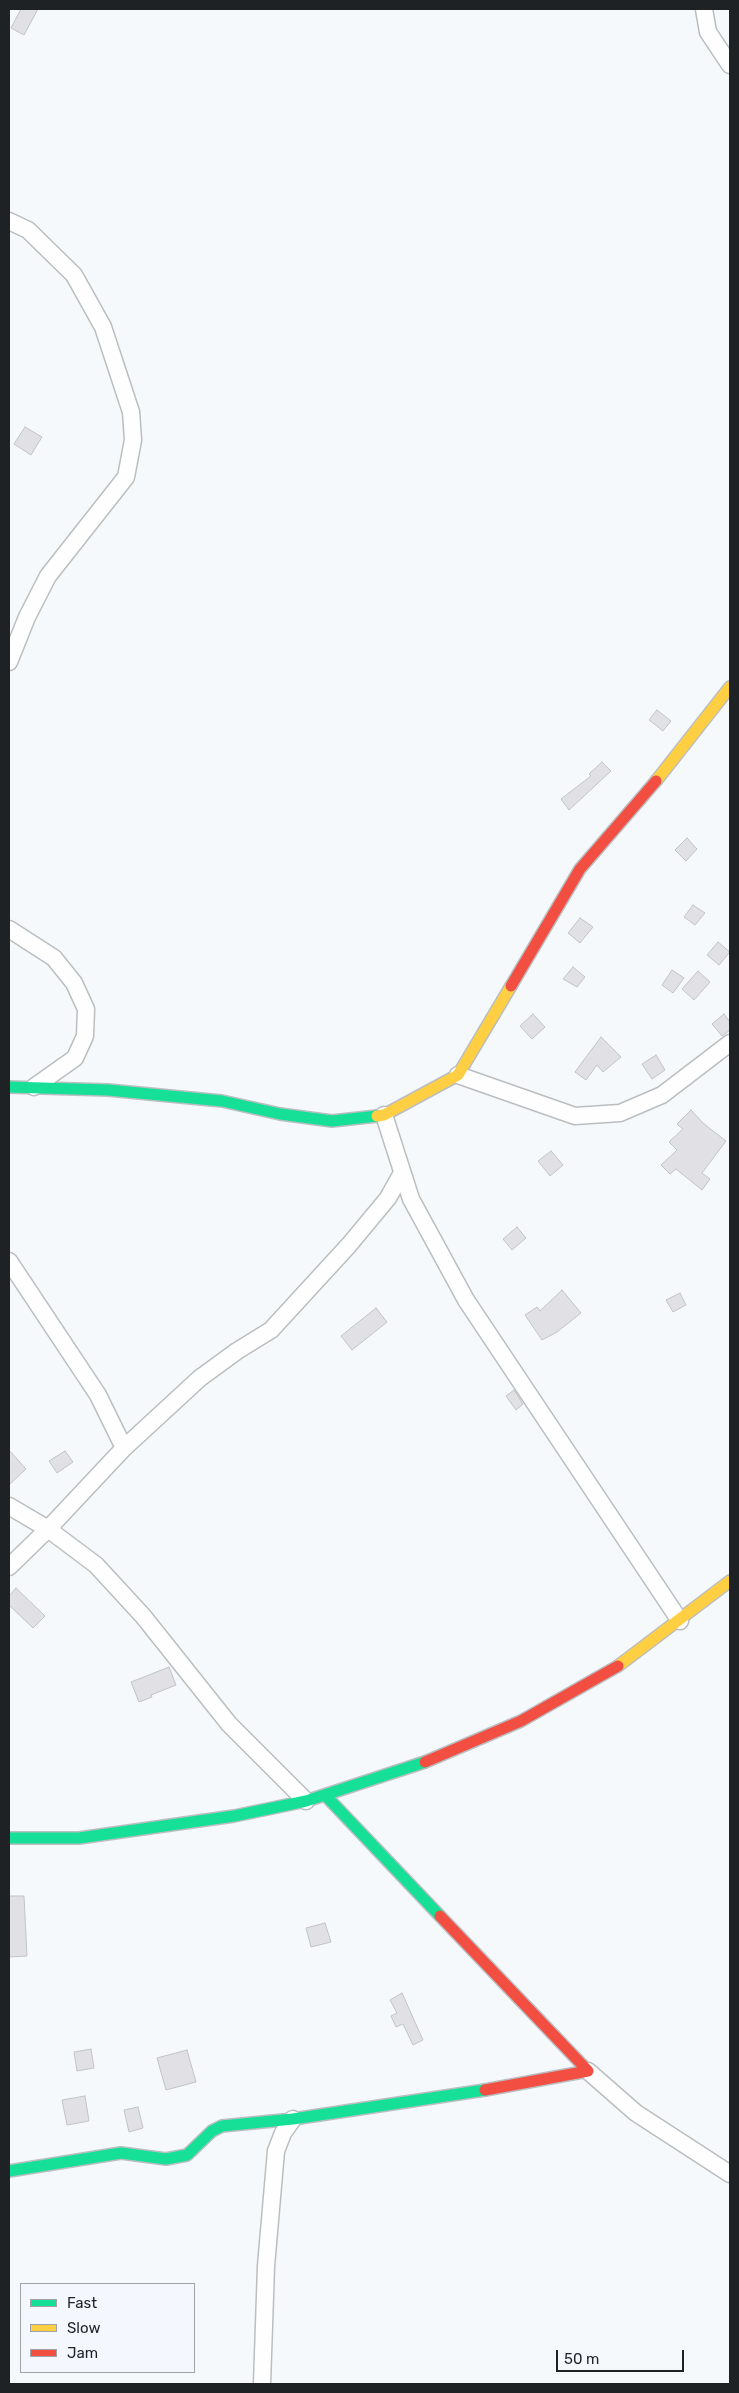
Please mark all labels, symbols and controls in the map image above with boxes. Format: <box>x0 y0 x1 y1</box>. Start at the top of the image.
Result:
legend <box>20 2283 195 2373</box>
text: Fast <box>67 2294 97 2312</box>
text: Slow <box>67 2319 100 2337</box>
scale bar <box>559 2340 686 2372</box>
text: Jam <box>67 2344 98 2362</box>
text: 50 m <box>564 2350 599 2368</box>

